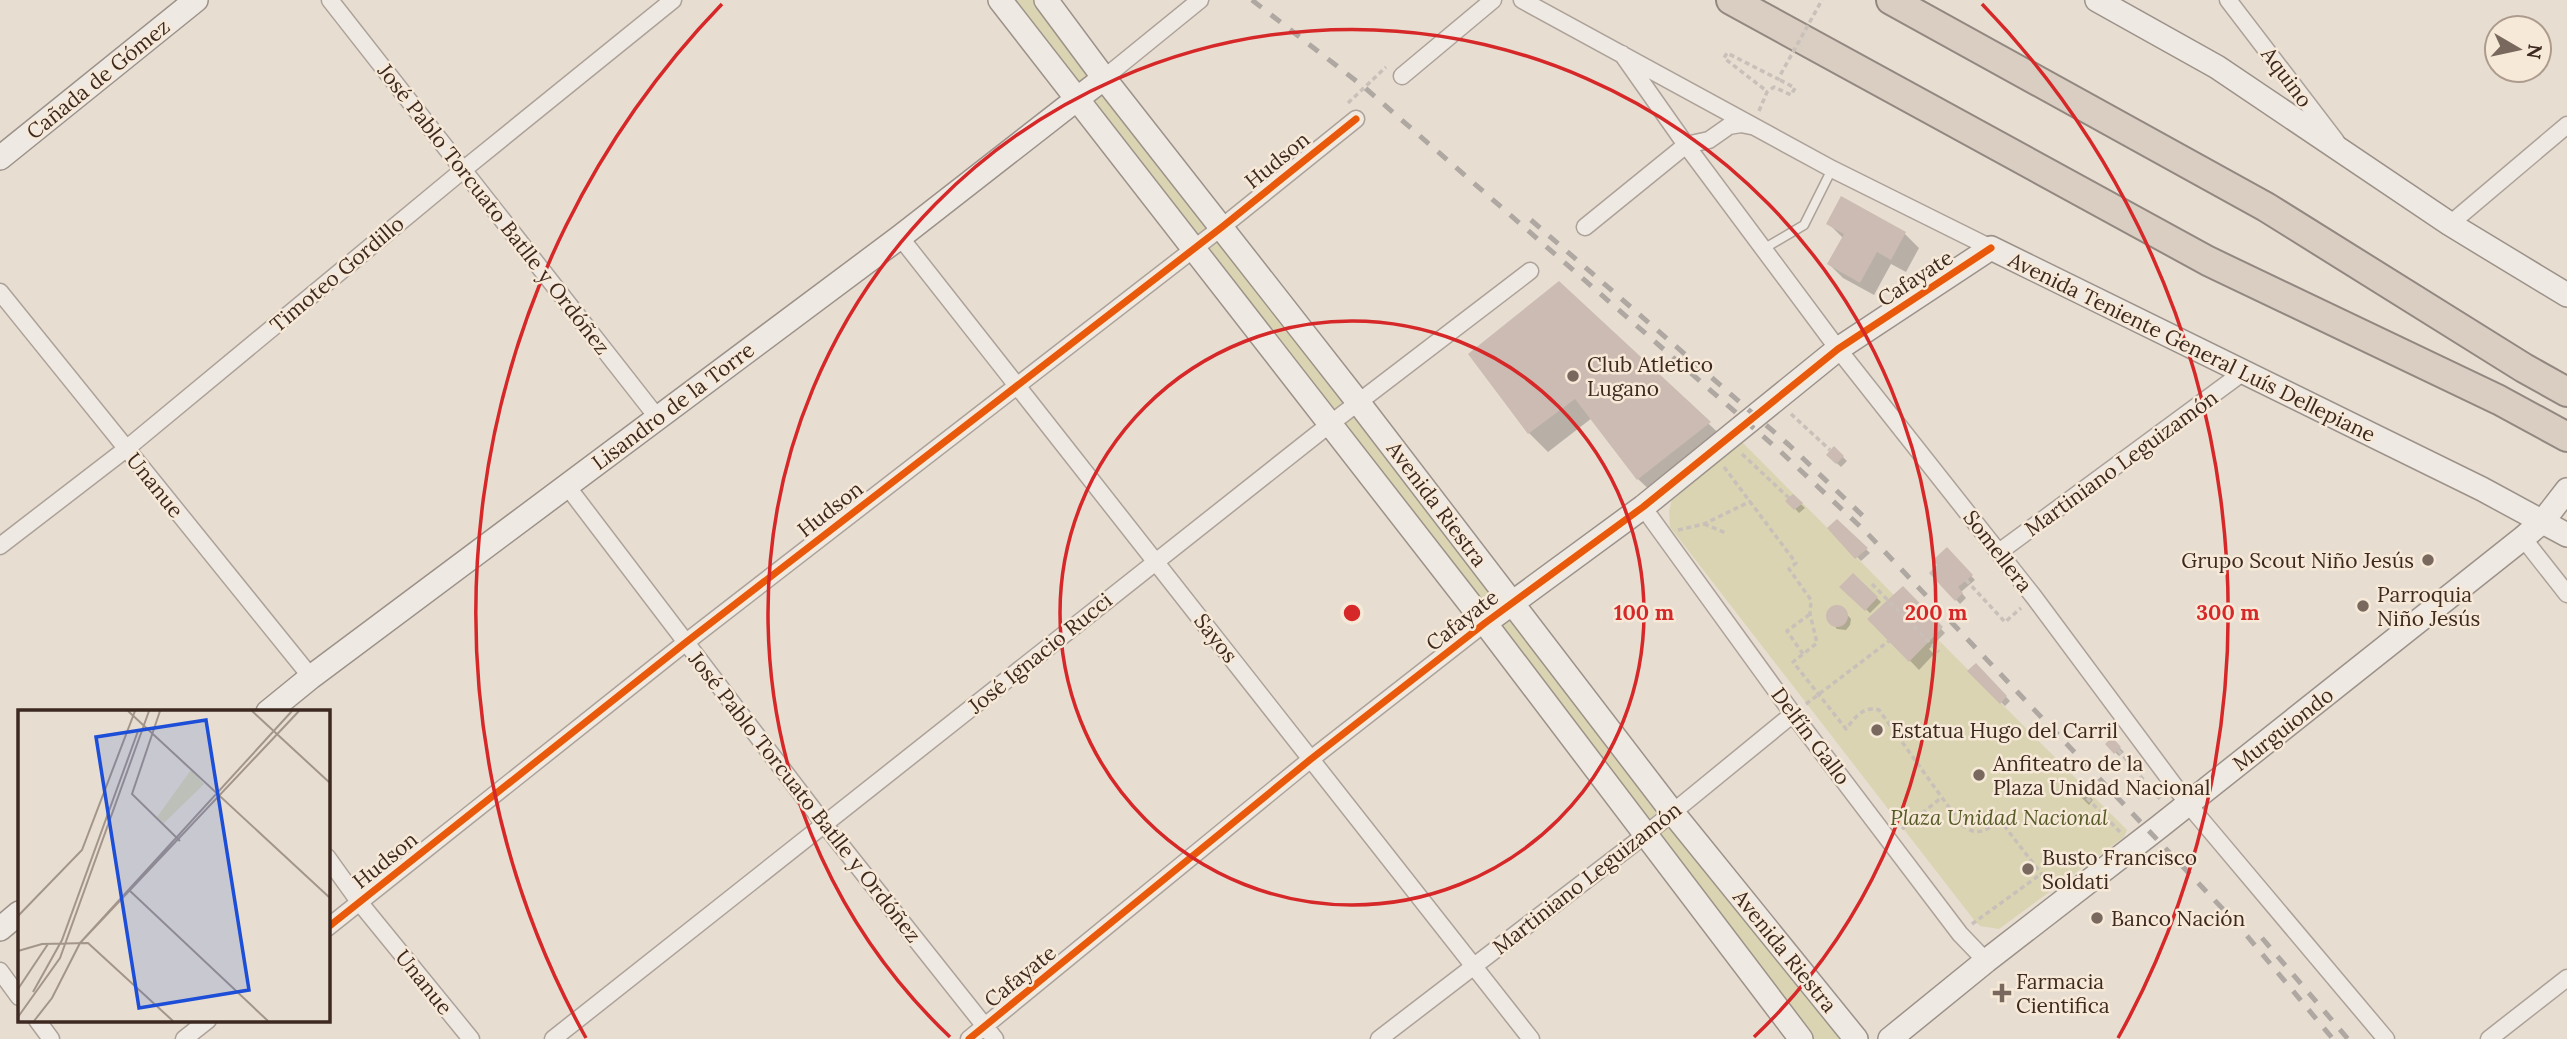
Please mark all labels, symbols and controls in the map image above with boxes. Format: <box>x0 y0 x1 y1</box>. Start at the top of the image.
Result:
street label: Cañada de Gómez <box>21 13 175 145</box>
north arrow <box>2483 14 2553 84</box>
street label: Aquino <box>2255 41 2318 113</box>
text: N <box>2522 43 2548 61</box>
street label: José Pablo Torcuato Batlle y Ordóñez <box>371 57 616 360</box>
street label: Hudson <box>1239 125 1315 194</box>
street label: Timoteo Gordillo <box>264 210 410 338</box>
street label: Cafayate <box>1872 244 1958 312</box>
street label: Avenida Teniente General Luís Dellepiane <box>2003 246 2380 448</box>
street label: Lisandro de la Torre <box>586 336 760 476</box>
place label: Club Atletico Lugano <box>1587 351 1713 402</box>
marker: Club Atletico Lugano <box>1565 368 1581 384</box>
street label: Martiniano Leguizamón <box>2019 384 2223 542</box>
street label: Avenida Riestra <box>1380 435 1493 572</box>
street label: Unanue <box>121 447 189 523</box>
street label: Hudson <box>792 475 868 543</box>
street label: Somellera <box>1958 504 2039 598</box>
place label: Grupo Scout Niño Jesús <box>2181 547 2414 574</box>
marker: Grupo Scout Niño Jesús <box>2420 552 2436 568</box>
place label: Parroquia Niño Jesús <box>2377 581 2480 632</box>
street label: Cafayate <box>1420 583 1504 657</box>
street label: José Ignacio Rucci <box>962 587 1117 720</box>
marker: Parroquia Niño Jesús <box>2355 598 2371 614</box>
text: 100 m <box>1614 599 1674 626</box>
text: 200 m <box>1905 599 1967 626</box>
text: 300 m <box>2196 599 2260 626</box>
centre of rings <box>1340 601 1364 625</box>
street label: Sayos <box>1188 608 1244 668</box>
street label: José Pablo Torcuato Batlle y Ordóñez <box>682 645 927 948</box>
street label: Murguiondo <box>2227 681 2339 777</box>
street label: Delfín Gallo <box>1766 682 1856 790</box>
inset map <box>18 710 329 1021</box>
place label: Estatua Hugo del Carril <box>1891 717 2118 744</box>
marker: Estatua Hugo del Carril <box>1869 722 1885 738</box>
place label: Anfiteatro de la Plaza Unidad Nacional <box>1992 750 2211 801</box>
marker: Anfiteatro de la Plaza Unidad Nacional <box>1971 767 1987 783</box>
street label: Martiniano Leguizamón <box>1487 796 1687 960</box>
park label: Plaza Unidad Nacional <box>1890 804 2108 831</box>
street label: Hudson <box>347 825 423 894</box>
place label: Busto Francisco Soldati <box>2042 844 2197 895</box>
marker: Busto Francisco Soldati <box>2020 861 2036 877</box>
street label: Avenida Riestra <box>1727 883 1843 1018</box>
place label: Banco Nación <box>2111 905 2246 932</box>
marker: Banco Nación <box>2089 910 2105 926</box>
street label: Cafayate <box>979 939 1061 1013</box>
street label: Unanue <box>390 944 458 1020</box>
place label: Farmacia Cientifica <box>2016 968 2110 1019</box>
marker: Farmacia Cientifica <box>1994 985 2010 1001</box>

